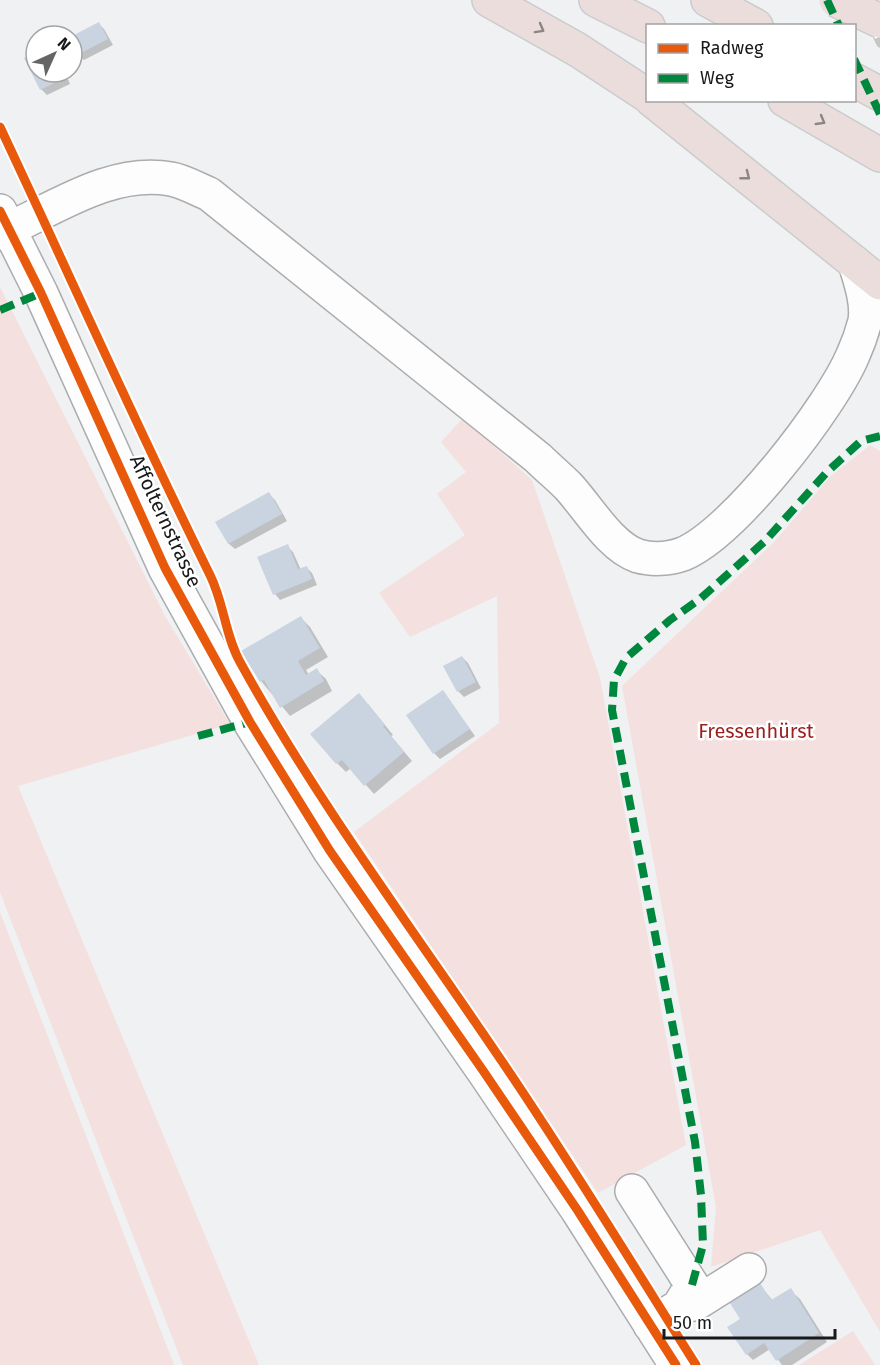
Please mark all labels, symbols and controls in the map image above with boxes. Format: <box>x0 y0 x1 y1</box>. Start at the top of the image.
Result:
one-way arrow <box>534 21 544 33</box>
north arrow <box>24 24 84 84</box>
legend <box>646 24 856 102</box>
text: N <box>54 33 75 54</box>
text: Radweg <box>700 37 764 59</box>
text: Weg <box>700 67 734 89</box>
one-way arrow <box>814 114 825 125</box>
one-way arrow <box>740 169 751 180</box>
street label: Affolternstrasse <box>125 451 207 591</box>
park label: Fressenhürst <box>698 719 815 743</box>
scale bar <box>664 1302 835 1340</box>
text: 50 m <box>673 1312 712 1334</box>

